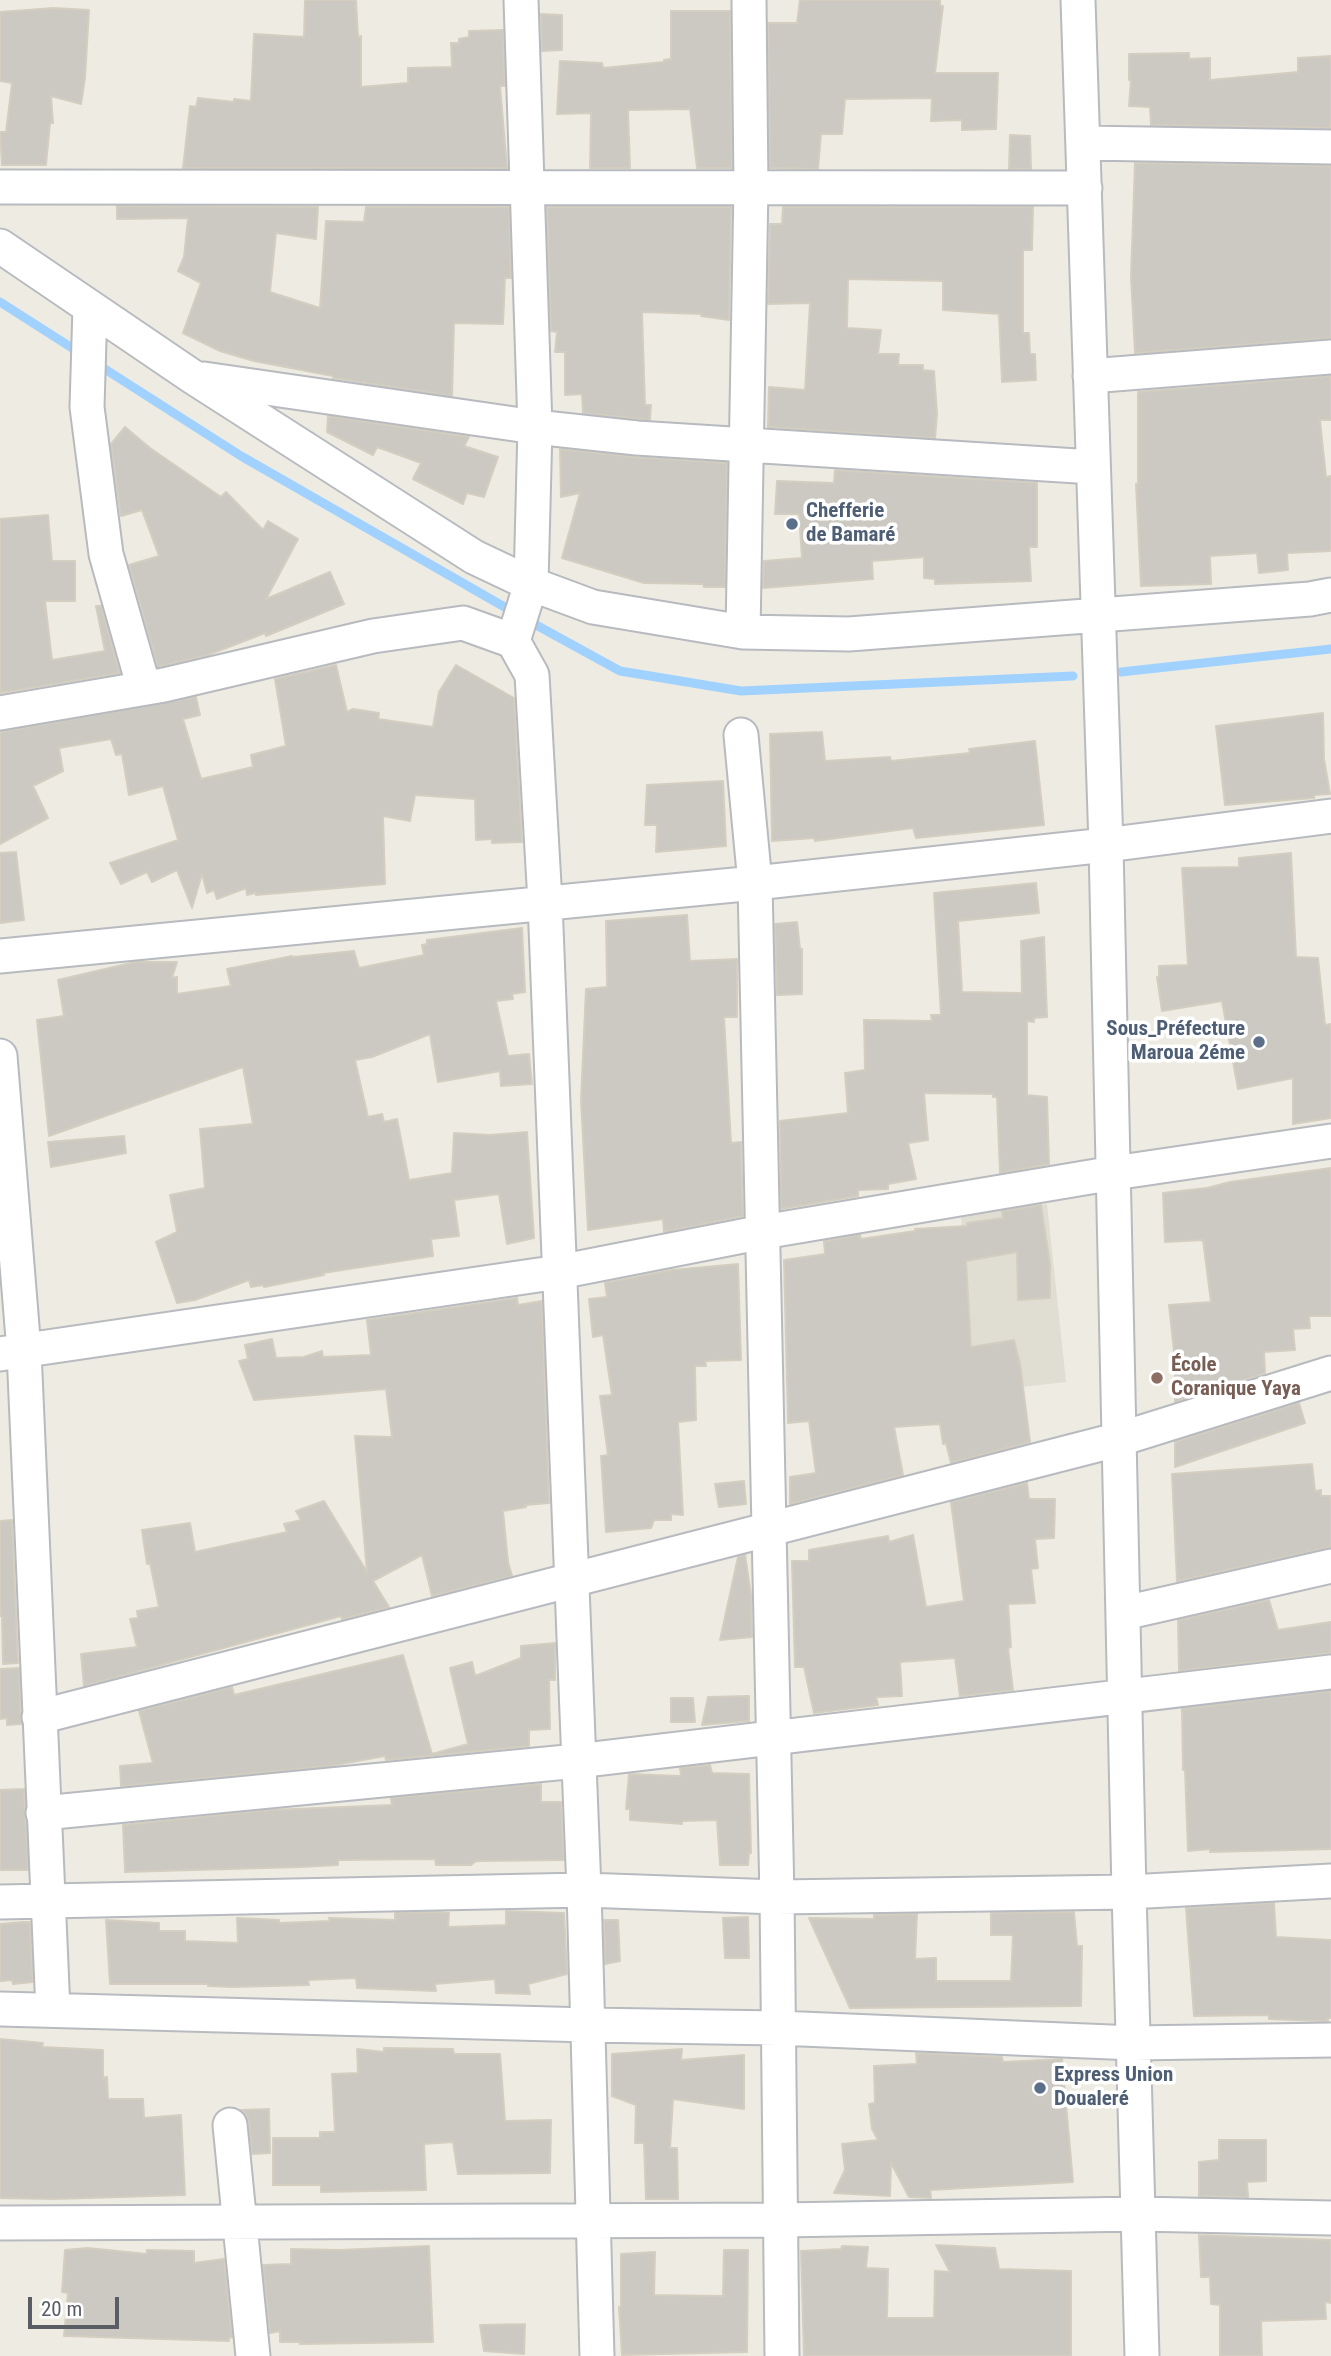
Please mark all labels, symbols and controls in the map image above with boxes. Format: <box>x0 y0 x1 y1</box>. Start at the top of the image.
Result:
place label: Chefferie de Bamaré <box>806 499 895 549</box>
marker: Chefferie de Bamaré <box>784 516 800 532</box>
place label: Sous_Préfecture Maroua 2éme <box>1106 1017 1245 1067</box>
marker: Sous_Préfecture Maroua 2éme <box>1251 1034 1267 1050</box>
place label: École Coranique Yaya <box>1171 1353 1301 1403</box>
marker: École Coranique Yaya <box>1149 1370 1165 1386</box>
place label: Express Union Doualeré <box>1054 2063 1173 2113</box>
marker: Express Union Doualeré <box>1032 2080 1048 2096</box>
scale bar <box>32 2282 122 2326</box>
text: 20 m <box>41 2297 82 2321</box>

